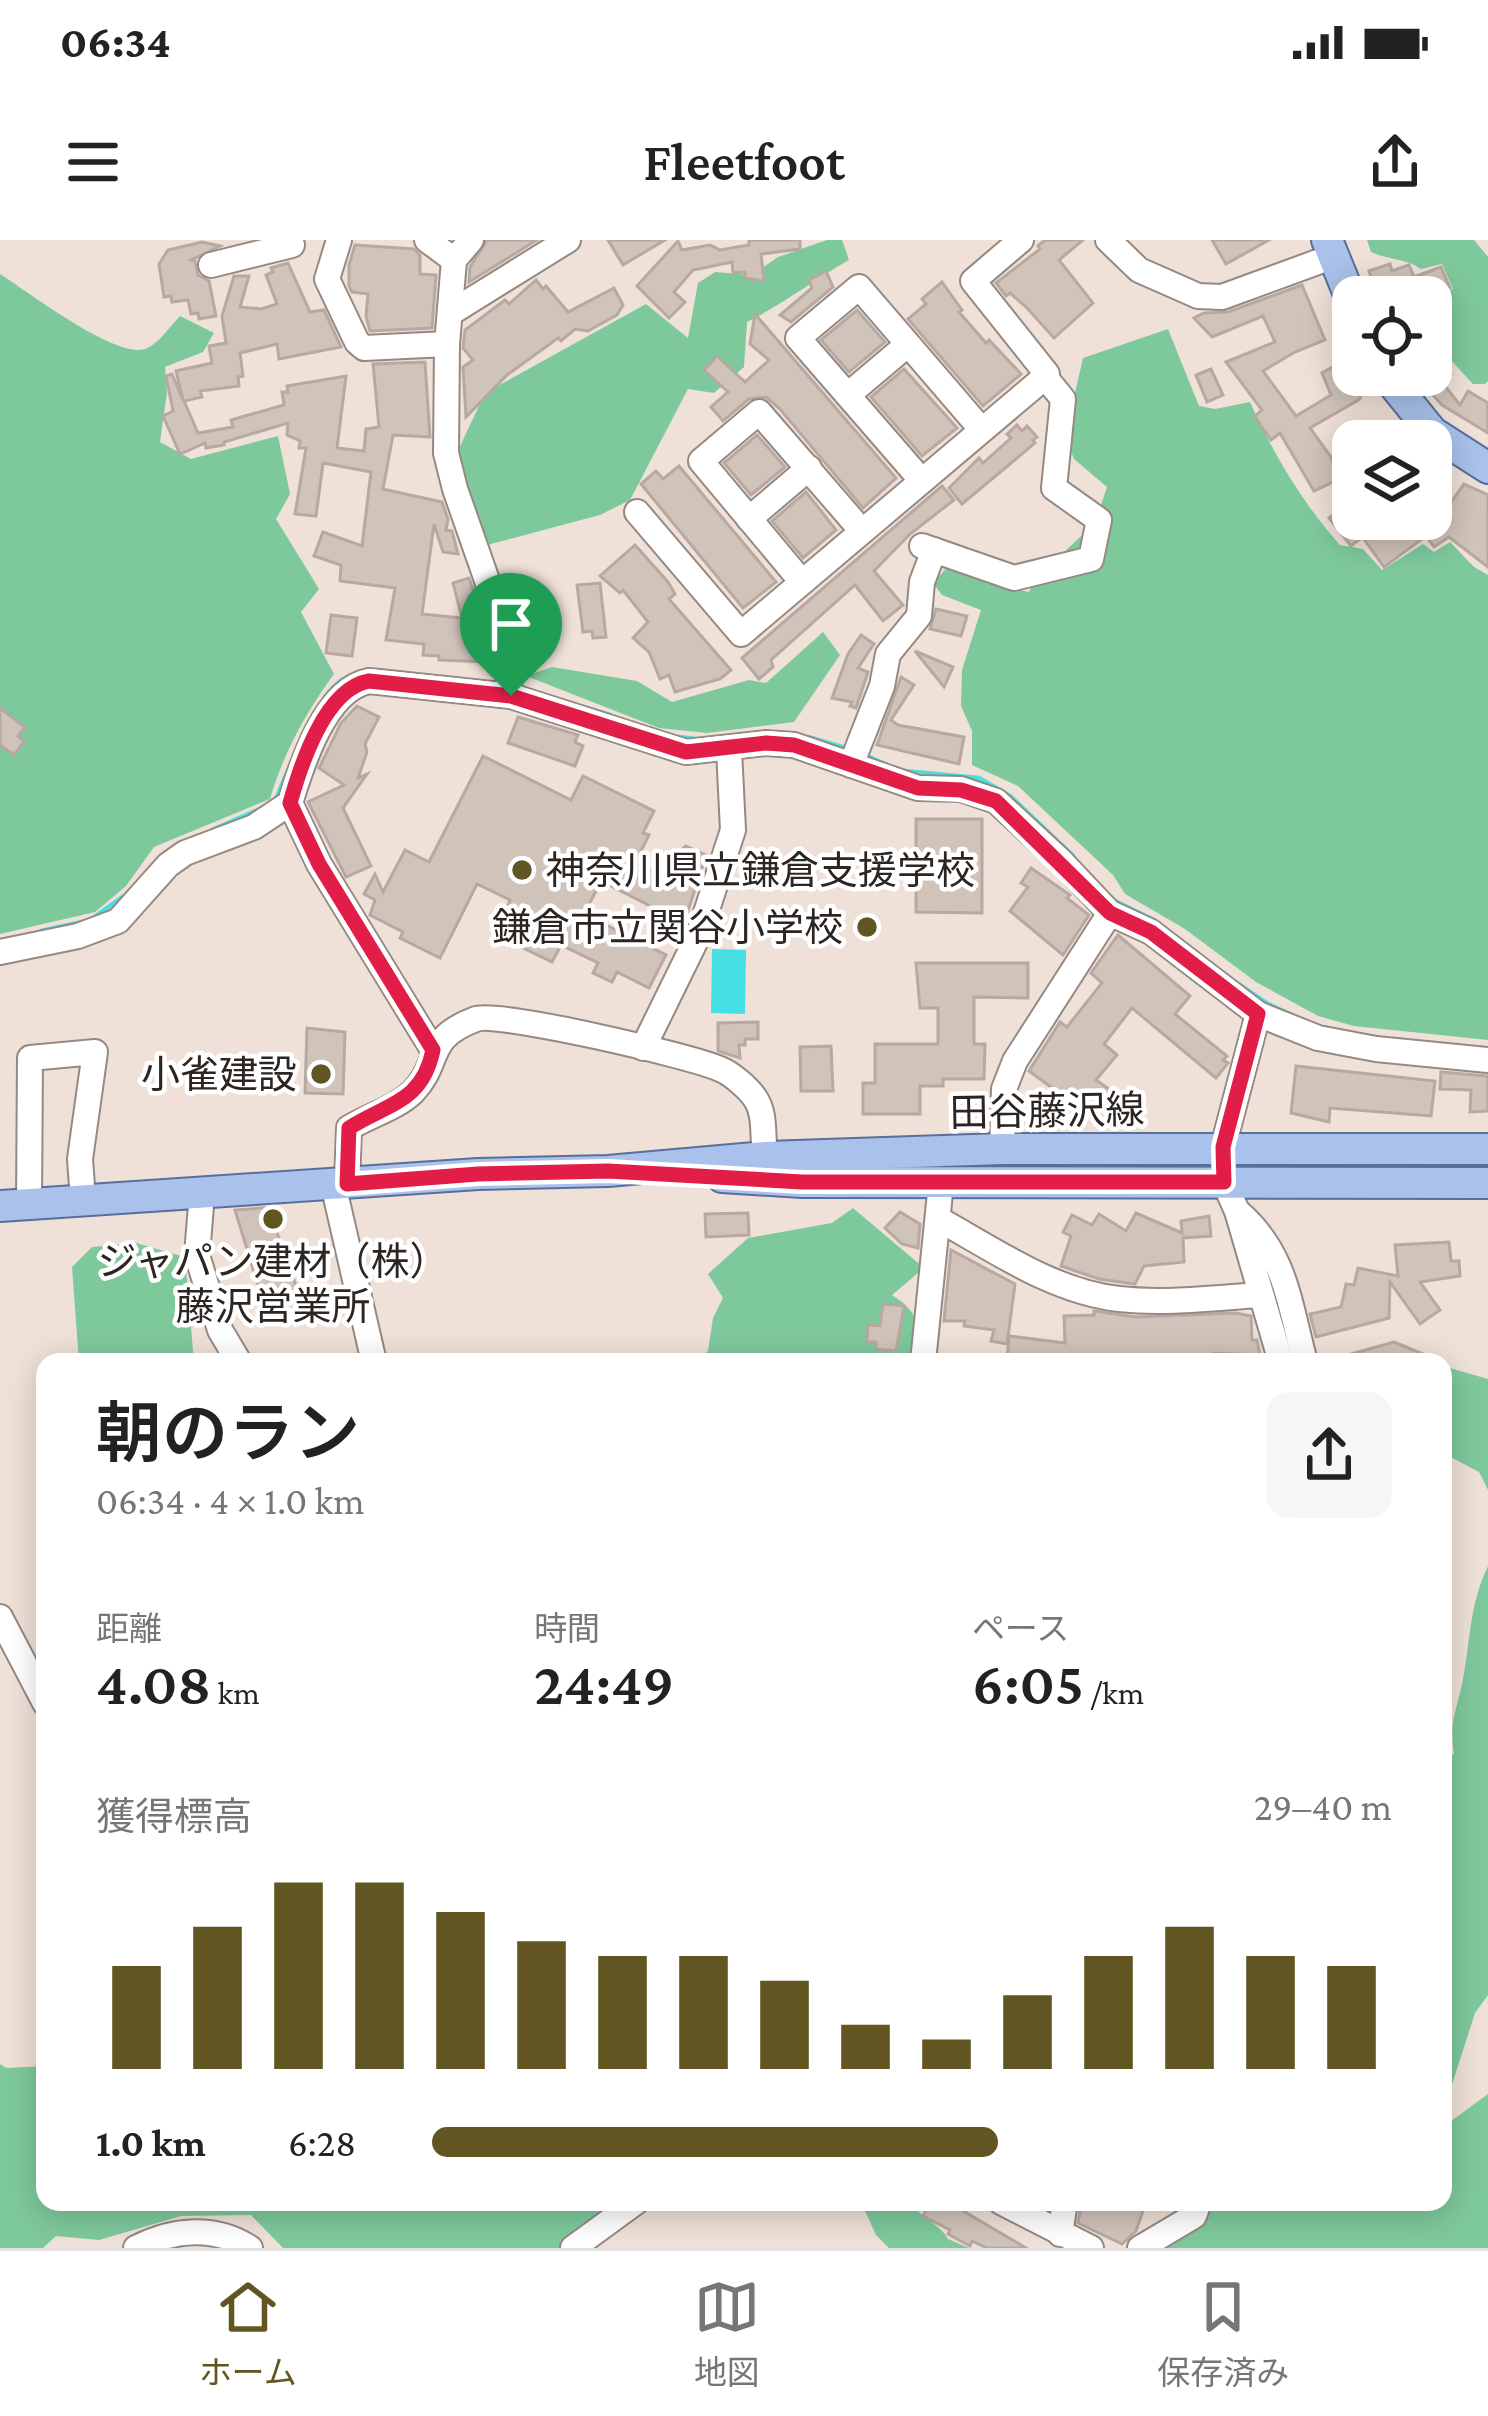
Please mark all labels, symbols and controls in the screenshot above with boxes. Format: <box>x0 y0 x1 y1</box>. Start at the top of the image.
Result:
text: 06:34 <box>60 17 171 67</box>
icon: menu <box>60 129 126 195</box>
icon: share <box>1362 129 1428 195</box>
text: Fleetfoot <box>643 132 845 192</box>
map controls <box>1332 276 1452 540</box>
button: locate <box>1332 276 1452 396</box>
button: layers <box>1332 420 1452 540</box>
pin <box>460 573 562 696</box>
icon: arrive <box>478 591 544 657</box>
place label: 神奈川県立鎌倉支援学校 <box>546 849 975 892</box>
marker: 神奈川県立鎌倉支援学校 <box>509 857 535 883</box>
place label: 鎌倉市立関谷小学校 <box>492 906 843 949</box>
marker: 鎌倉市立関谷小学校 <box>854 914 880 940</box>
place label: 小雀建設 <box>141 1053 297 1096</box>
marker: 小雀建設 <box>308 1061 334 1087</box>
street label: 田谷藤沢線 <box>949 1088 1145 1134</box>
marker: ジャパン建材（株） 藤沢営業所 <box>260 1206 286 1232</box>
place label: ジャパン建材（株） 藤沢営業所 <box>97 1240 449 1328</box>
button: share <box>1266 1392 1392 1518</box>
text: 朝のラン <box>96 1397 360 1470</box>
text: 06:34 · 4 × 1.0 km <box>96 1479 365 1522</box>
text: 距離 <box>96 1610 162 1647</box>
text: 時間 <box>534 1610 600 1647</box>
text: ペース <box>972 1610 1069 1647</box>
text: 4.08 <box>96 1650 211 1717</box>
text: 24:49 <box>534 1650 674 1717</box>
text: 6:05 <box>972 1650 1084 1717</box>
text: km <box>211 1674 260 1711</box>
text: /km <box>1084 1674 1144 1711</box>
text: 29–40 m <box>1254 1785 1392 1828</box>
text: 獲得標高 <box>96 1795 252 1838</box>
text: 1.0 km <box>96 2121 206 2164</box>
text: 6:28 <box>288 2121 356 2164</box>
tab: ホーム <box>199 2274 297 2394</box>
tab: 地図 <box>694 2274 760 2394</box>
tab: 保存済み <box>1157 2274 1289 2394</box>

